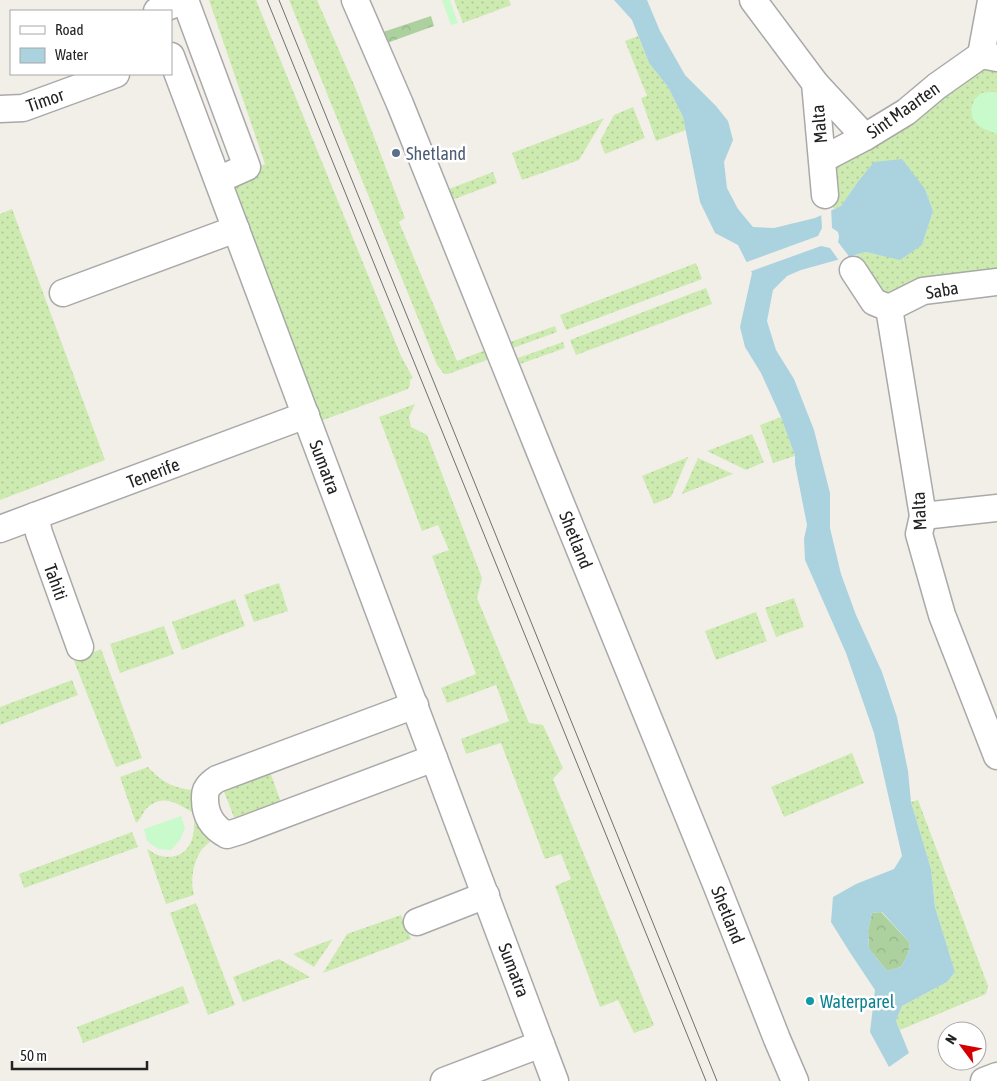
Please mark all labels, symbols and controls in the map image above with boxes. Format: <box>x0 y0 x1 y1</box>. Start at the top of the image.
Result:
legend <box>10 10 172 75</box>
text: Road <box>55 21 84 38</box>
text: Water <box>55 46 88 63</box>
street label: Sint Maarten <box>863 77 943 143</box>
street label: Timor <box>23 84 67 116</box>
street label: Malta <box>807 104 831 144</box>
place label: Shetland <box>406 143 466 164</box>
marker: Shetland <box>390 147 402 159</box>
street label: Saba <box>924 277 960 303</box>
street label: Sumatra <box>305 437 345 497</box>
street label: Tenerife <box>124 453 182 493</box>
street label: Malta <box>907 491 931 531</box>
street label: Shetland <box>555 508 597 572</box>
street label: Tahiti <box>40 561 72 603</box>
street label: Shetland <box>707 883 749 947</box>
street label: Sumatra <box>494 940 534 1000</box>
place label: Waterparel <box>820 991 895 1012</box>
marker: Waterparel <box>804 995 816 1007</box>
north arrow <box>937 1021 987 1071</box>
text: N <box>942 1031 960 1047</box>
scale bar <box>12 1038 148 1070</box>
text: 50 m <box>20 1047 47 1064</box>

